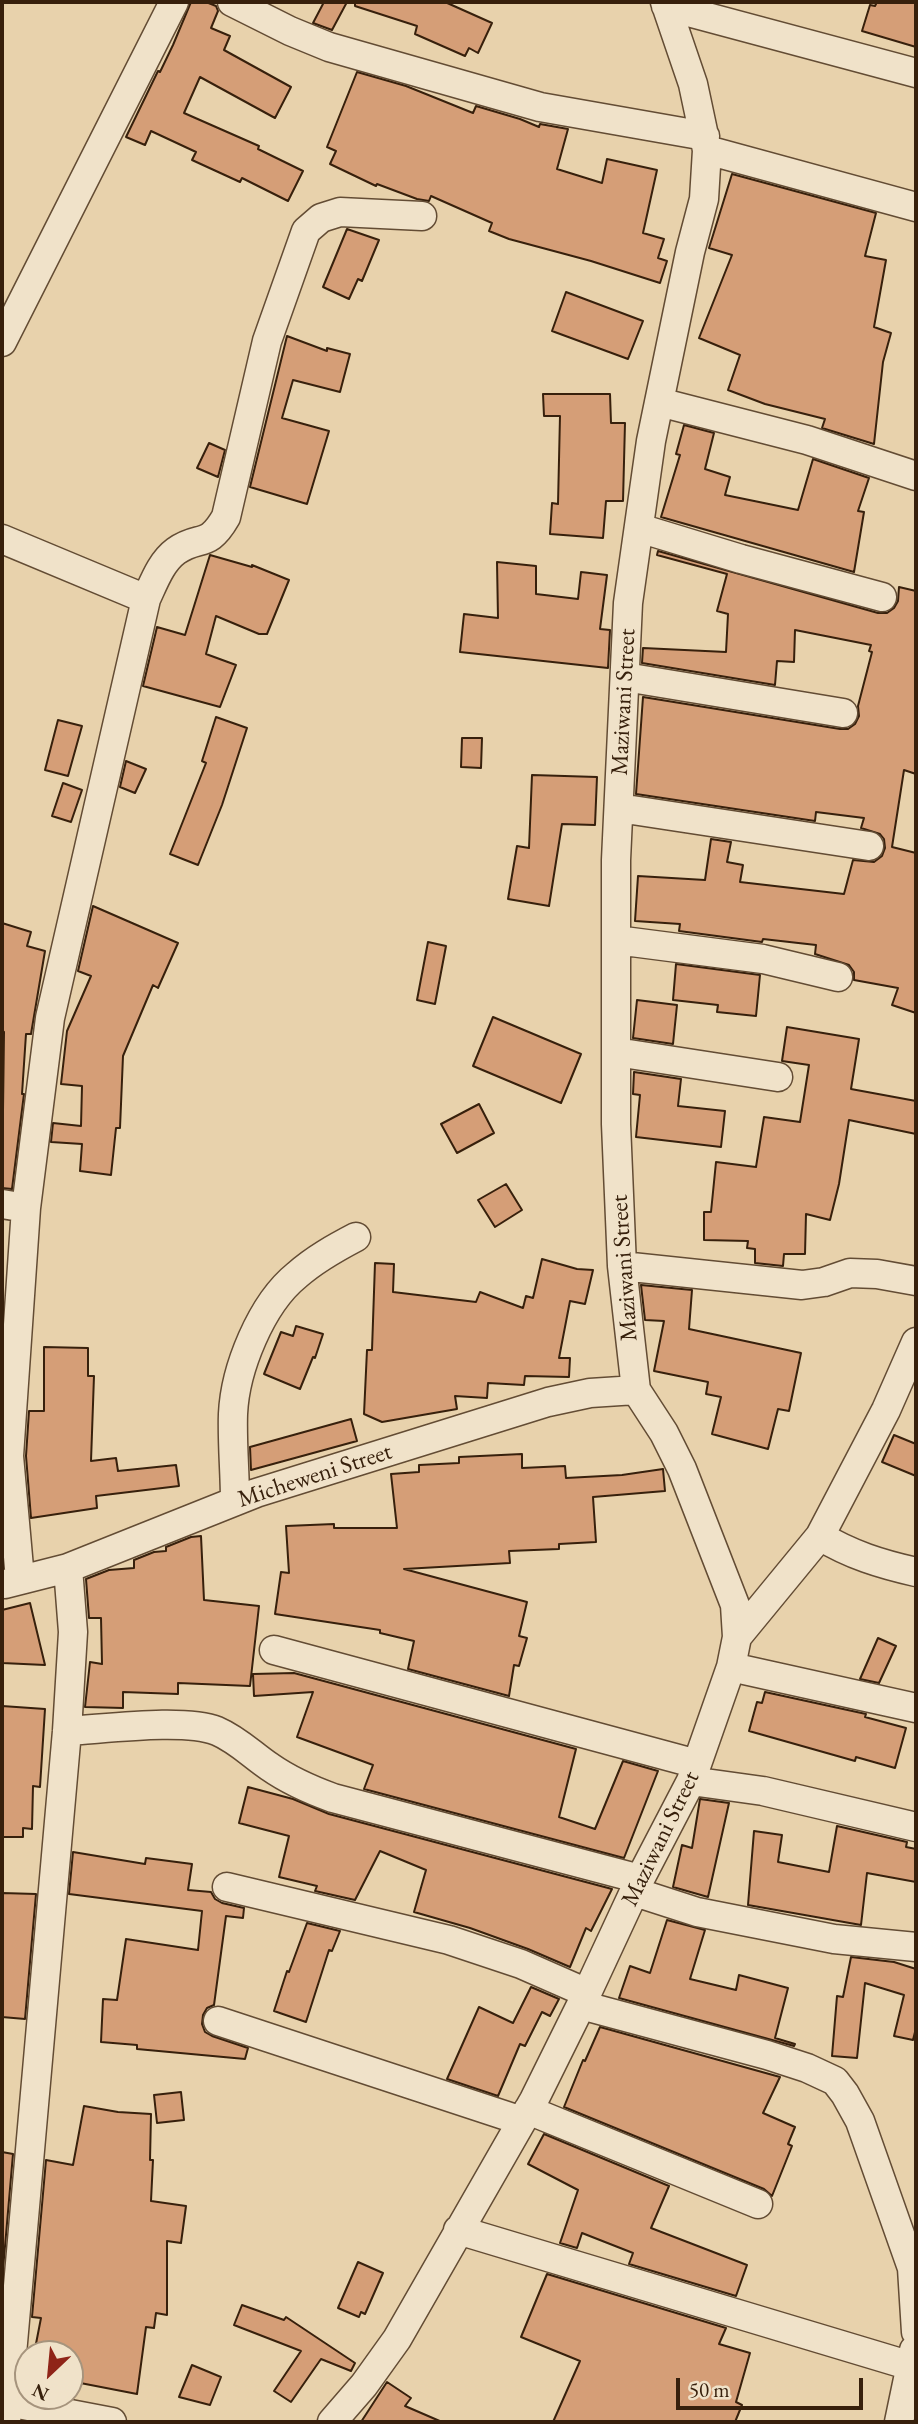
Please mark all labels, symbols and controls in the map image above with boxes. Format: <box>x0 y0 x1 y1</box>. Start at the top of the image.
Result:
street label: Maziwani Street <box>606 628 642 776</box>
street label: Maziwani Street <box>606 1194 644 1342</box>
street label: Micheweni Street <box>234 1438 396 1514</box>
street label: Maziwani Street <box>616 1767 706 1911</box>
north arrow <box>14 2340 84 2410</box>
scale bar <box>680 2364 867 2408</box>
text: 50 m <box>689 2376 730 2403</box>
text: N <box>28 2378 53 2407</box>

